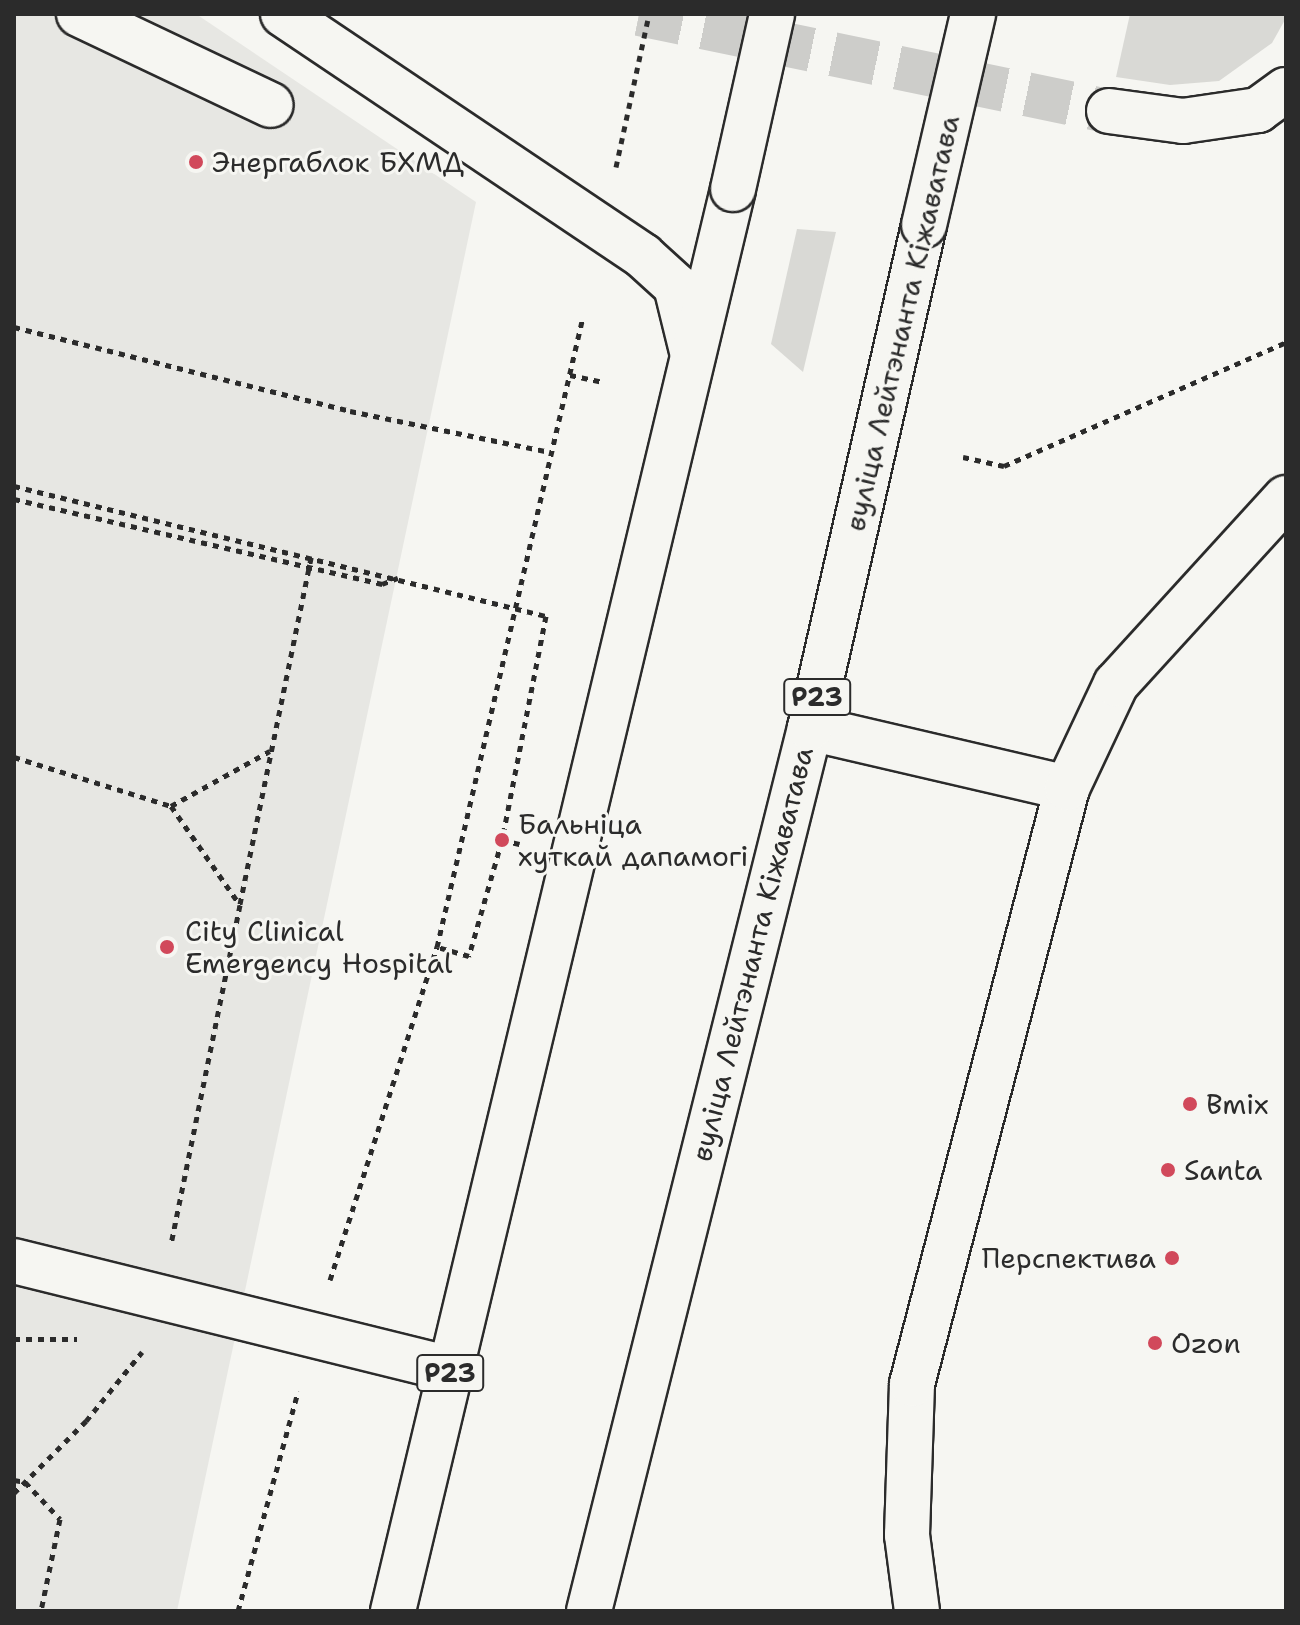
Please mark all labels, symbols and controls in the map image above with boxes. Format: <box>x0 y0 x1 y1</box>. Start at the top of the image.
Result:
street label: вуліца Лейтэнанта Кіжаватава <box>838 112 966 534</box>
place label: Энергаблок БХМД <box>212 145 464 179</box>
marker: Энергаблок БХМД <box>187 153 205 171</box>
road number: Р23 <box>783 675 851 719</box>
street label: вуліца Лейтэнанта Кіжаватава <box>684 743 820 1165</box>
place label: Бальніца хуткай дапамогі <box>518 807 748 873</box>
marker: Бальніца хуткай дапамогі <box>493 831 511 849</box>
place label: City Clinical Emergency Hospital <box>185 914 452 980</box>
marker: City Clinical Emergency Hospital <box>156 936 178 958</box>
place label: Bmix <box>1206 1087 1269 1121</box>
marker: Bmix <box>1181 1095 1199 1113</box>
place label: Santa <box>1184 1153 1262 1187</box>
marker: Santa <box>1159 1161 1177 1179</box>
place label: Перспектива <box>982 1241 1156 1275</box>
marker: Перспектива <box>1163 1249 1181 1267</box>
place label: Ozon <box>1171 1326 1241 1360</box>
marker: Ozon <box>1146 1334 1164 1352</box>
road number: Р23 <box>416 1351 484 1395</box>

